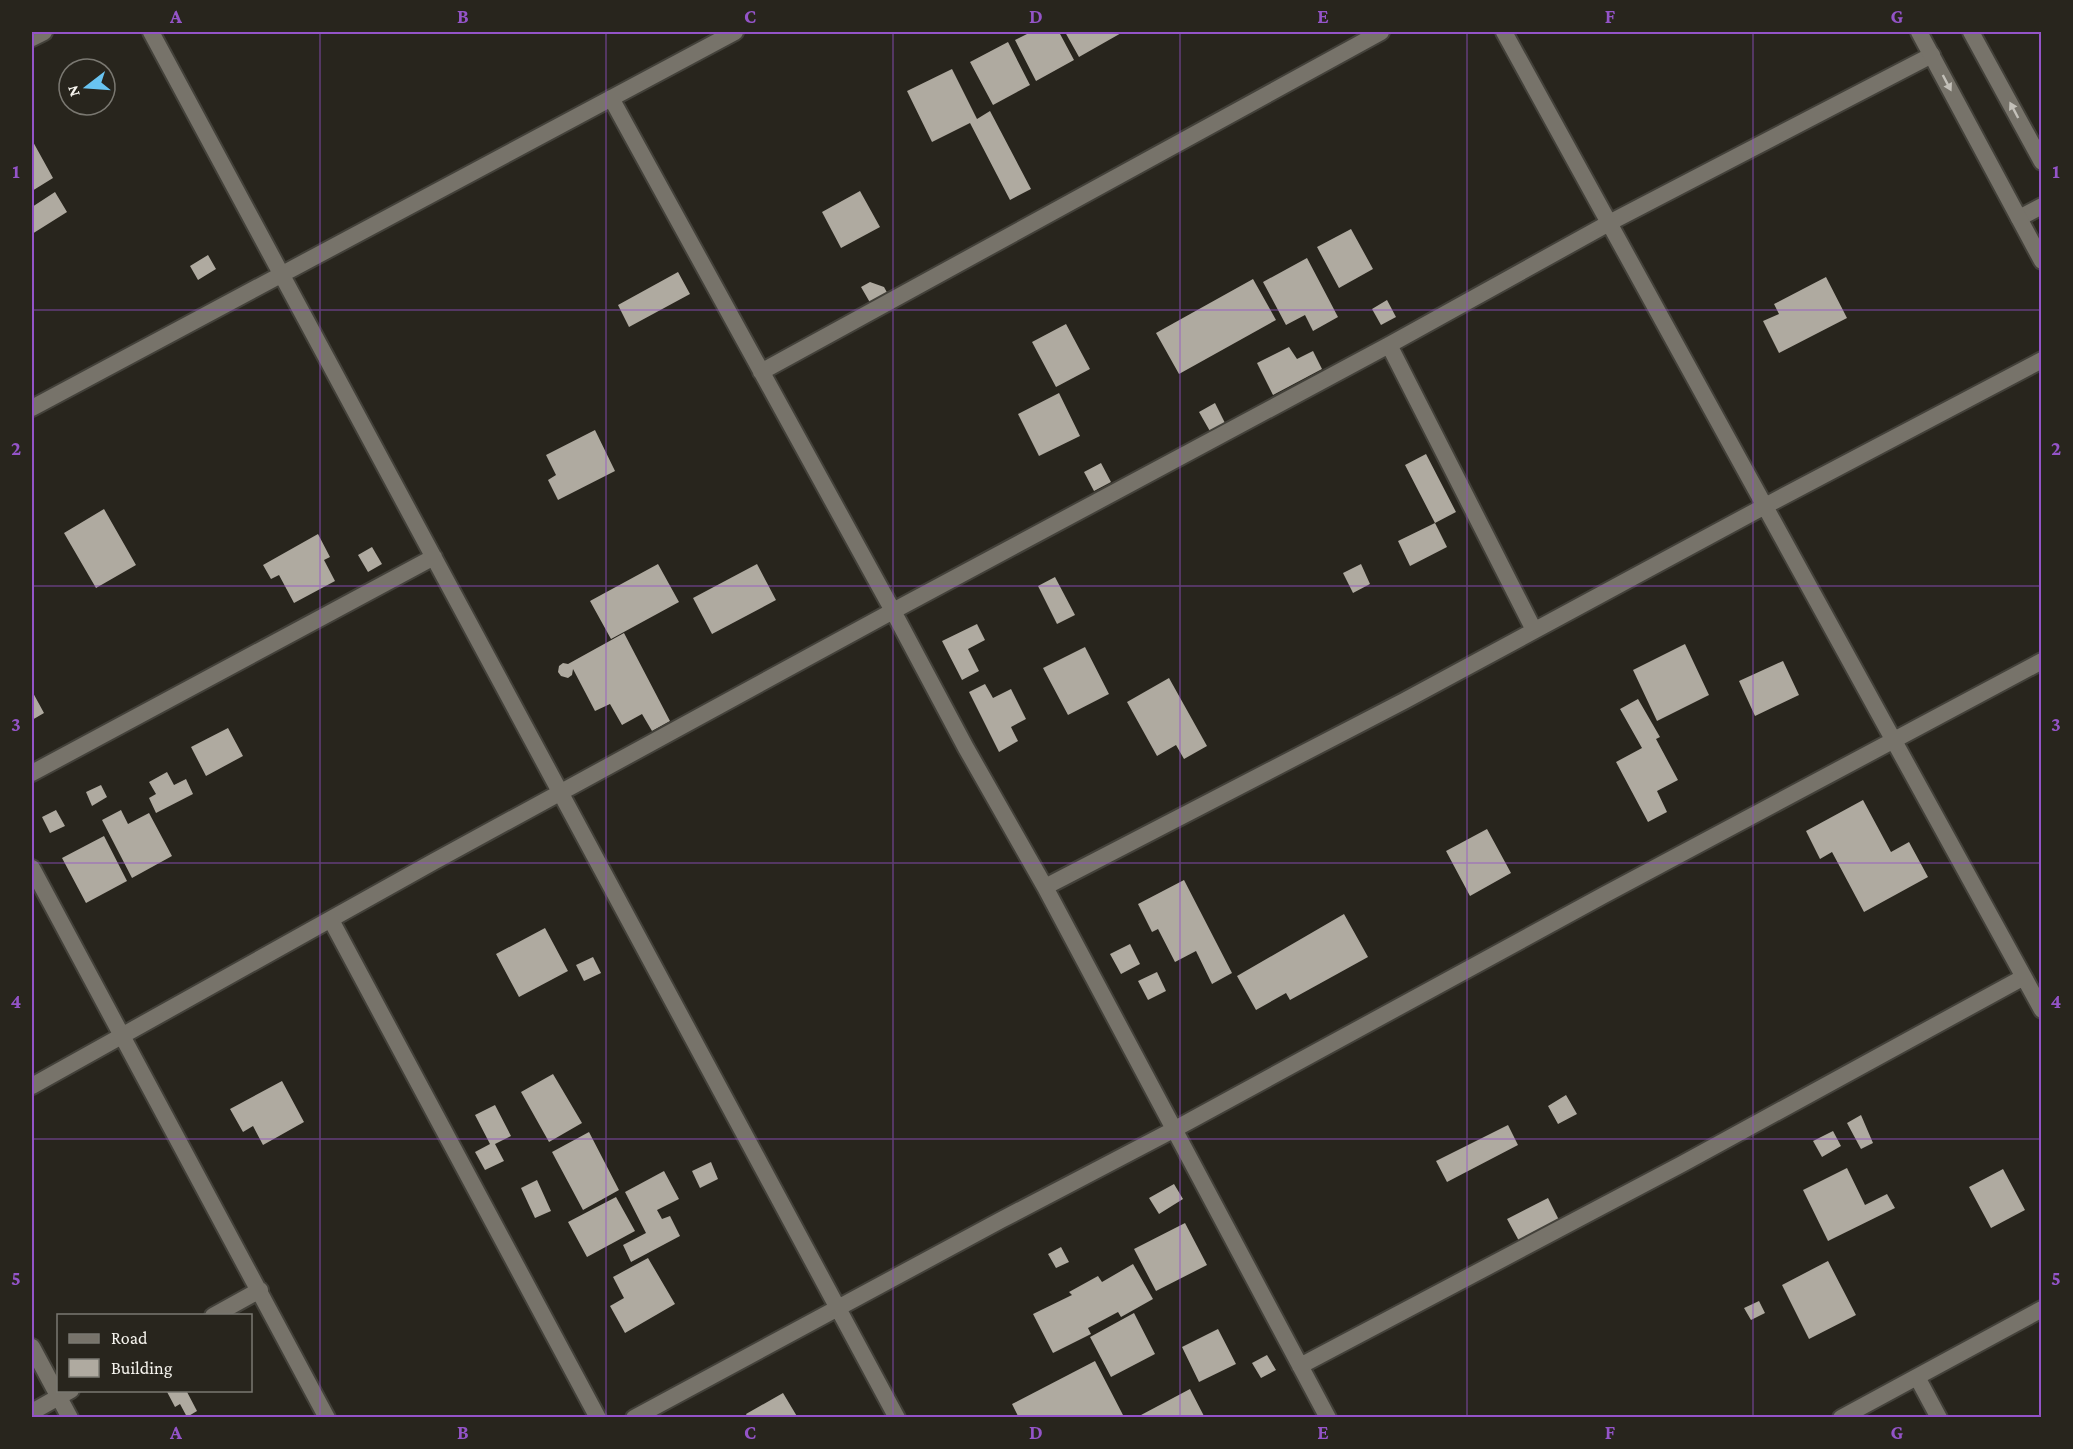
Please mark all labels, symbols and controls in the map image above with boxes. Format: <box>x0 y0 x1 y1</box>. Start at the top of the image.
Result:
text: A <box>169 5 183 27</box>
text: B <box>457 5 469 27</box>
text: C <box>744 5 756 27</box>
text: D <box>1029 5 1043 27</box>
text: E <box>1317 5 1329 27</box>
text: F <box>1605 5 1616 27</box>
text: G <box>1891 5 1904 27</box>
north arrow <box>57 57 117 117</box>
one-way arrow <box>1942 75 1952 92</box>
text: N <box>63 83 83 99</box>
one-way arrow <box>2009 102 2019 119</box>
text: 1 <box>12 160 20 182</box>
text: 1 <box>2052 160 2060 182</box>
text: 2 <box>11 437 21 459</box>
text: 2 <box>2051 437 2061 459</box>
text: 3 <box>11 713 21 735</box>
text: 3 <box>2051 713 2061 735</box>
text: 4 <box>11 990 22 1012</box>
text: 4 <box>2051 990 2062 1012</box>
text: 5 <box>11 1267 21 1289</box>
text: 5 <box>2051 1267 2061 1289</box>
legend <box>57 1314 252 1392</box>
text: Road <box>111 1328 148 1348</box>
text: Building <box>111 1358 173 1378</box>
text: A <box>169 1421 183 1443</box>
text: B <box>457 1421 469 1443</box>
text: C <box>744 1421 756 1443</box>
text: D <box>1029 1421 1043 1443</box>
text: E <box>1317 1421 1329 1443</box>
text: F <box>1605 1421 1616 1443</box>
text: G <box>1891 1421 1904 1443</box>

